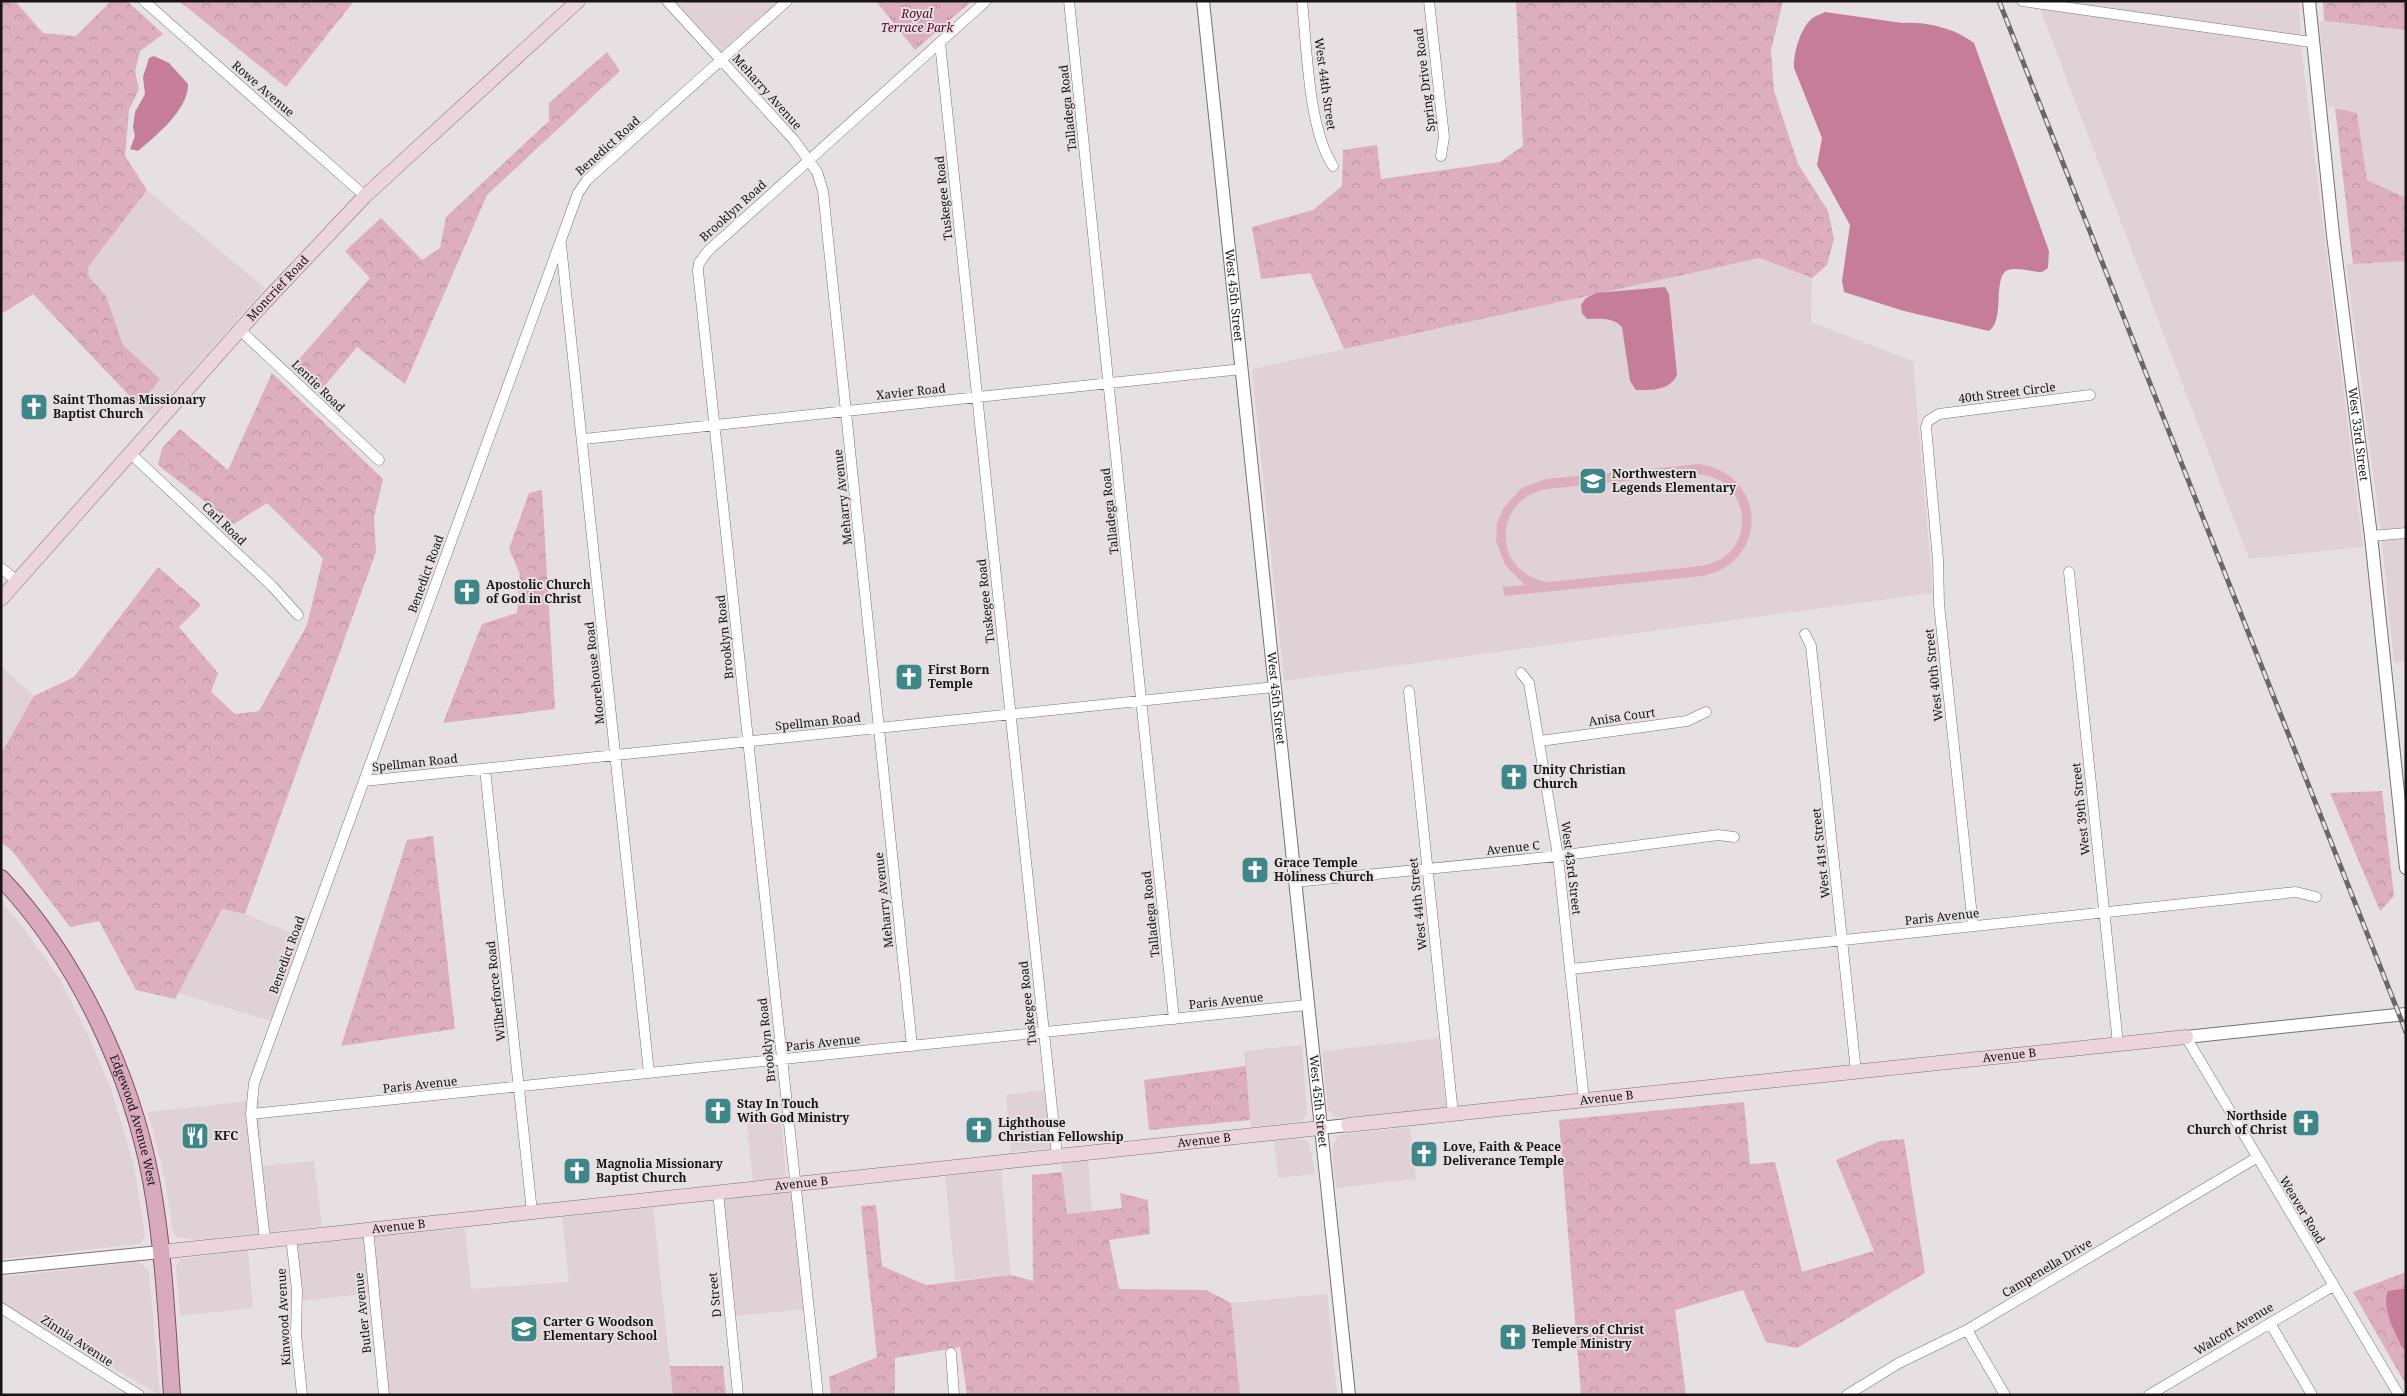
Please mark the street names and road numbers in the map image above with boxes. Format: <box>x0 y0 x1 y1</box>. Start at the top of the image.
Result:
street label: Spring Drive Road <box>1410 27 1439 133</box>
street label: West 44th Street <box>1311 37 1340 131</box>
street label: Meharry Avenue <box>729 50 806 133</box>
street label: Rowe Avenue <box>228 57 298 120</box>
street label: Talladega Road <box>1054 63 1081 152</box>
street label: Benedict Road <box>572 112 644 179</box>
street label: Tuskegee Road <box>931 154 956 241</box>
street label: Brooklyn Road <box>696 176 770 245</box>
street label: West 45th Street <box>1221 248 1248 342</box>
street label: Moncrief Road <box>242 251 313 325</box>
street label: Lentie Road <box>288 356 349 416</box>
street label: 40th Street Circle <box>1957 378 2057 407</box>
street label: Xavier Road <box>875 379 947 404</box>
street label: West 33rd Street <box>2344 386 2373 482</box>
street label: Meharry Avenue <box>829 448 856 546</box>
street label: Talladega Road <box>1096 466 1123 555</box>
street label: Carl Road <box>198 498 251 549</box>
street label: Benedict Road <box>404 532 448 615</box>
street label: Tuskegee Road <box>973 557 998 644</box>
street label: Brooklyn Road <box>712 593 737 680</box>
street label: Moorehouse Road <box>581 620 608 725</box>
street label: West 40th Street <box>1920 628 1947 722</box>
street label: West 45th Street <box>1263 651 1290 745</box>
street label: Anisa Court <box>1588 703 1656 730</box>
street label: Spellman Road <box>774 709 862 734</box>
street label: Spellman Road <box>371 750 459 775</box>
street label: West 39th Street <box>2067 762 2094 856</box>
street label: West 41st Street <box>1807 807 1834 899</box>
street label: West 43rd Street <box>1557 820 1586 916</box>
street label: Avenue C <box>1486 836 1540 859</box>
street label: Meharry Avenue <box>870 851 897 949</box>
street label: West 44th Street <box>1404 857 1431 951</box>
street label: Talladega Road <box>1137 869 1164 958</box>
street label: Paris Avenue <box>1904 904 1980 929</box>
street label: Benedict Road <box>265 913 309 996</box>
street label: Wilberforce Road <box>482 939 509 1042</box>
street label: Tuskegee Road <box>1015 959 1040 1046</box>
street label: Paris Avenue <box>1188 988 1264 1013</box>
street label: Brooklyn Road <box>754 996 779 1083</box>
street label: Paris Avenue <box>785 1030 861 1055</box>
street label: Avenue B <box>1982 1044 2037 1066</box>
street label: Edgewood Avenue West <box>106 1052 161 1187</box>
street label: West 45th Street <box>1305 1054 1332 1148</box>
street label: Paris Avenue <box>382 1072 458 1097</box>
street label: Avenue B <box>1579 1086 1634 1109</box>
street label: Avenue B <box>1176 1129 1232 1151</box>
street label: Avenue B <box>774 1172 829 1194</box>
street label: Weaver Road <box>2276 1173 2330 1247</box>
street label: Avenue B <box>371 1215 426 1237</box>
street label: Campenella Drive <box>1999 1234 2095 1301</box>
street label: Kinwood Avenue <box>272 1268 295 1366</box>
street label: Butler Avenue <box>350 1272 375 1354</box>
street label: D Street <box>704 1272 725 1318</box>
street label: Walcott Avenue <box>2191 1298 2276 1359</box>
street label: Zinnia Avenue <box>38 1311 117 1370</box>

